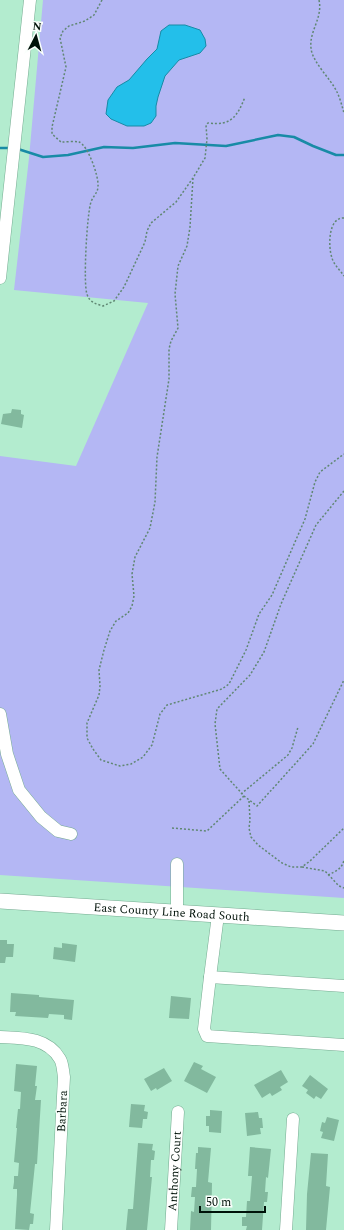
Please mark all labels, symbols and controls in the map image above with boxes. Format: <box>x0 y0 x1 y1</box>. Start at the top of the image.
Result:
north arrow <box>16 16 56 56</box>
text: N <box>32 18 42 35</box>
street label: East County Line Road South <box>93 898 250 927</box>
street label: Barbara <box>52 1089 73 1132</box>
street label: Anthony Court <box>163 1130 187 1212</box>
scale bar <box>200 1188 265 1214</box>
text: 50 m <box>206 1193 231 1212</box>

